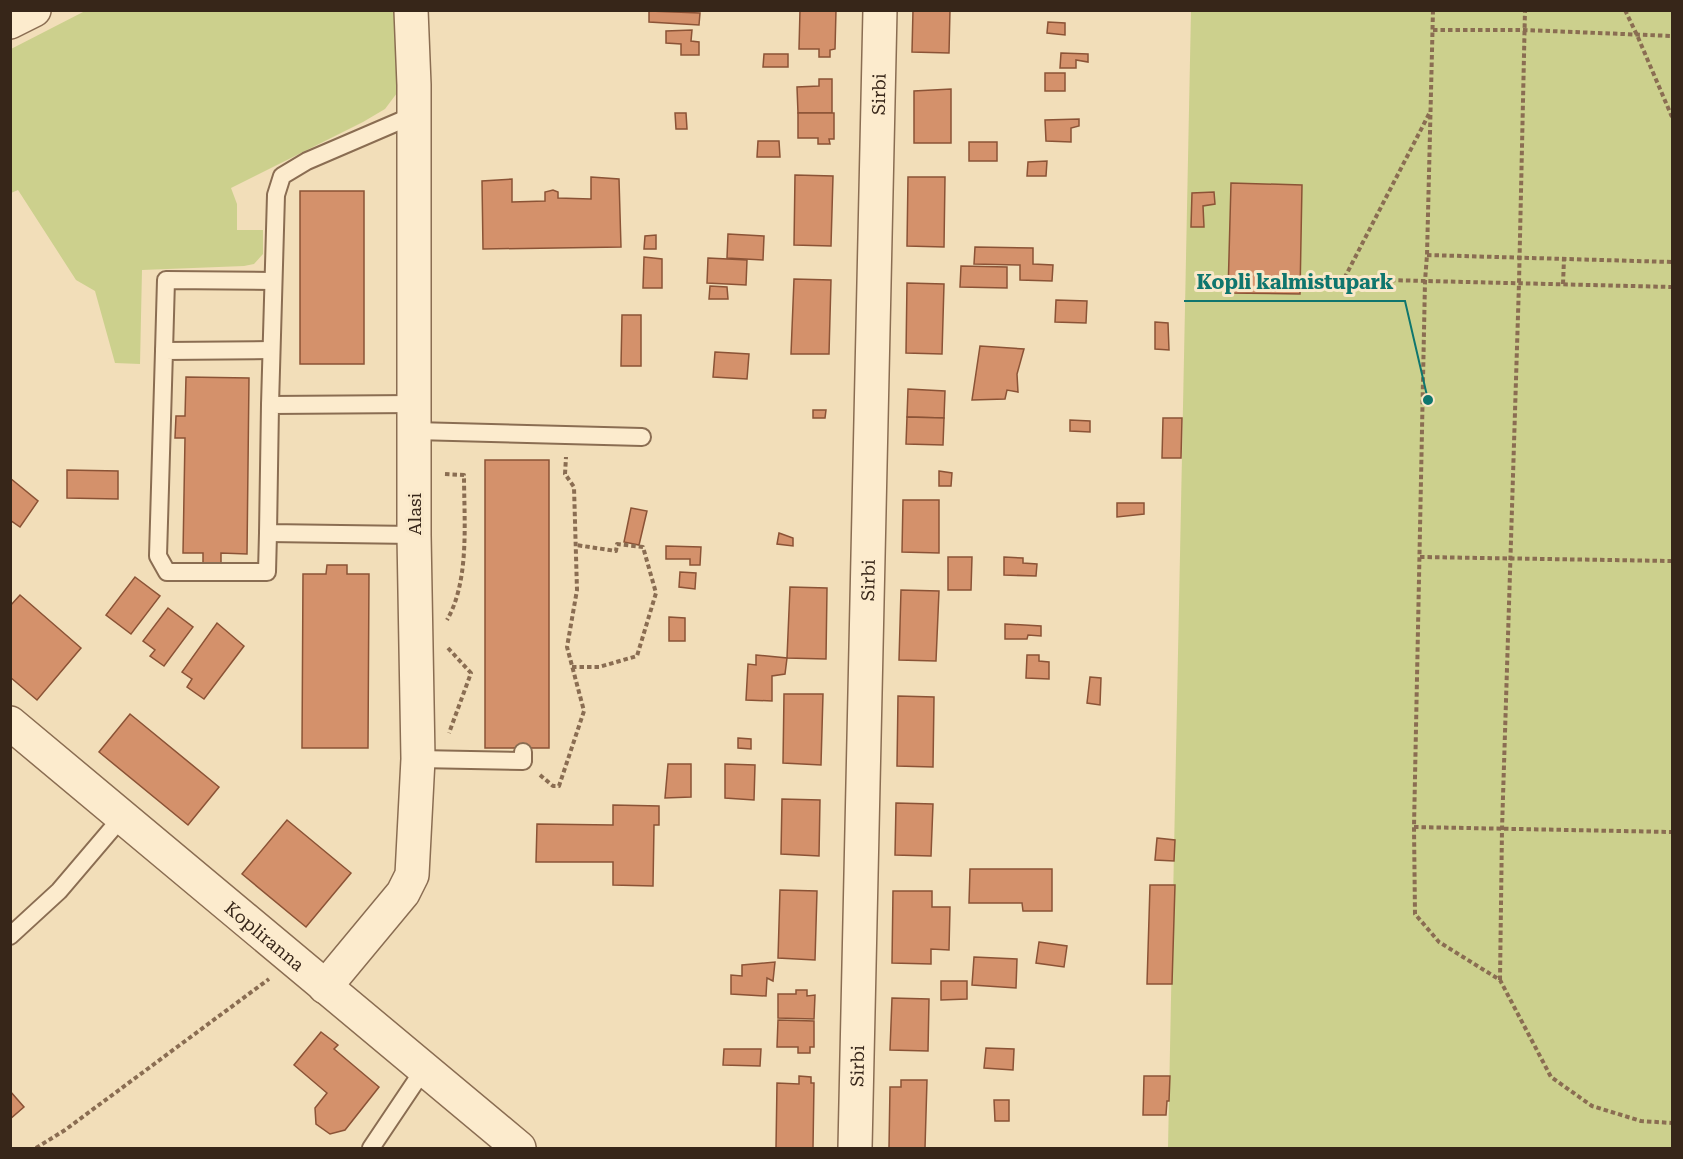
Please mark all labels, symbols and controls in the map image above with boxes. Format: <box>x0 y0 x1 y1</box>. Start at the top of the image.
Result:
street label: Sirbi <box>867 73 889 115</box>
callout: Kopli kalmistupark <box>1184 263 1405 301</box>
text: Kopli kalmistupark <box>1196 270 1394 294</box>
street label: Alasi <box>404 493 425 535</box>
street label: Sirbi <box>857 559 878 601</box>
street label: Kopliranna <box>221 897 309 975</box>
street label: Sirbi <box>846 1045 868 1087</box>

